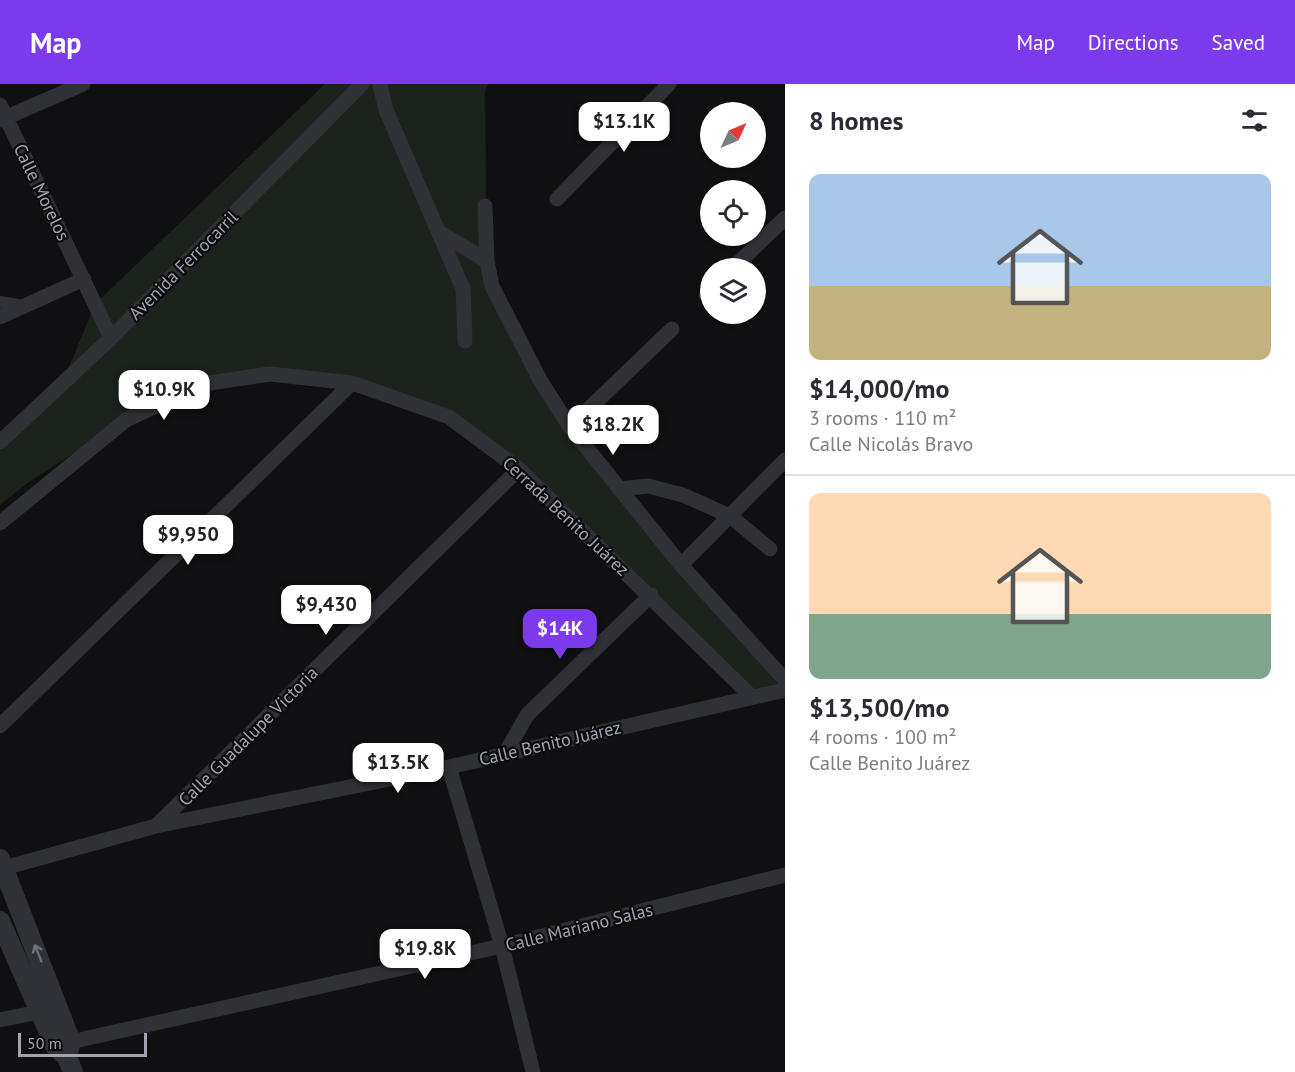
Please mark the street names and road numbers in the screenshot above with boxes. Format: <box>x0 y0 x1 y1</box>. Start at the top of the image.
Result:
street label: Calle Morelos <box>9 140 75 244</box>
street label: Avenida Ferrocarril <box>123 205 243 325</box>
street label: Cerrada Benito Juárez <box>498 451 634 581</box>
street label: Calle Guadalupe Victoria <box>173 661 323 811</box>
street label: Calle Benito Juárez <box>477 715 623 771</box>
street label: Calle Mariano Salas <box>503 898 655 956</box>

